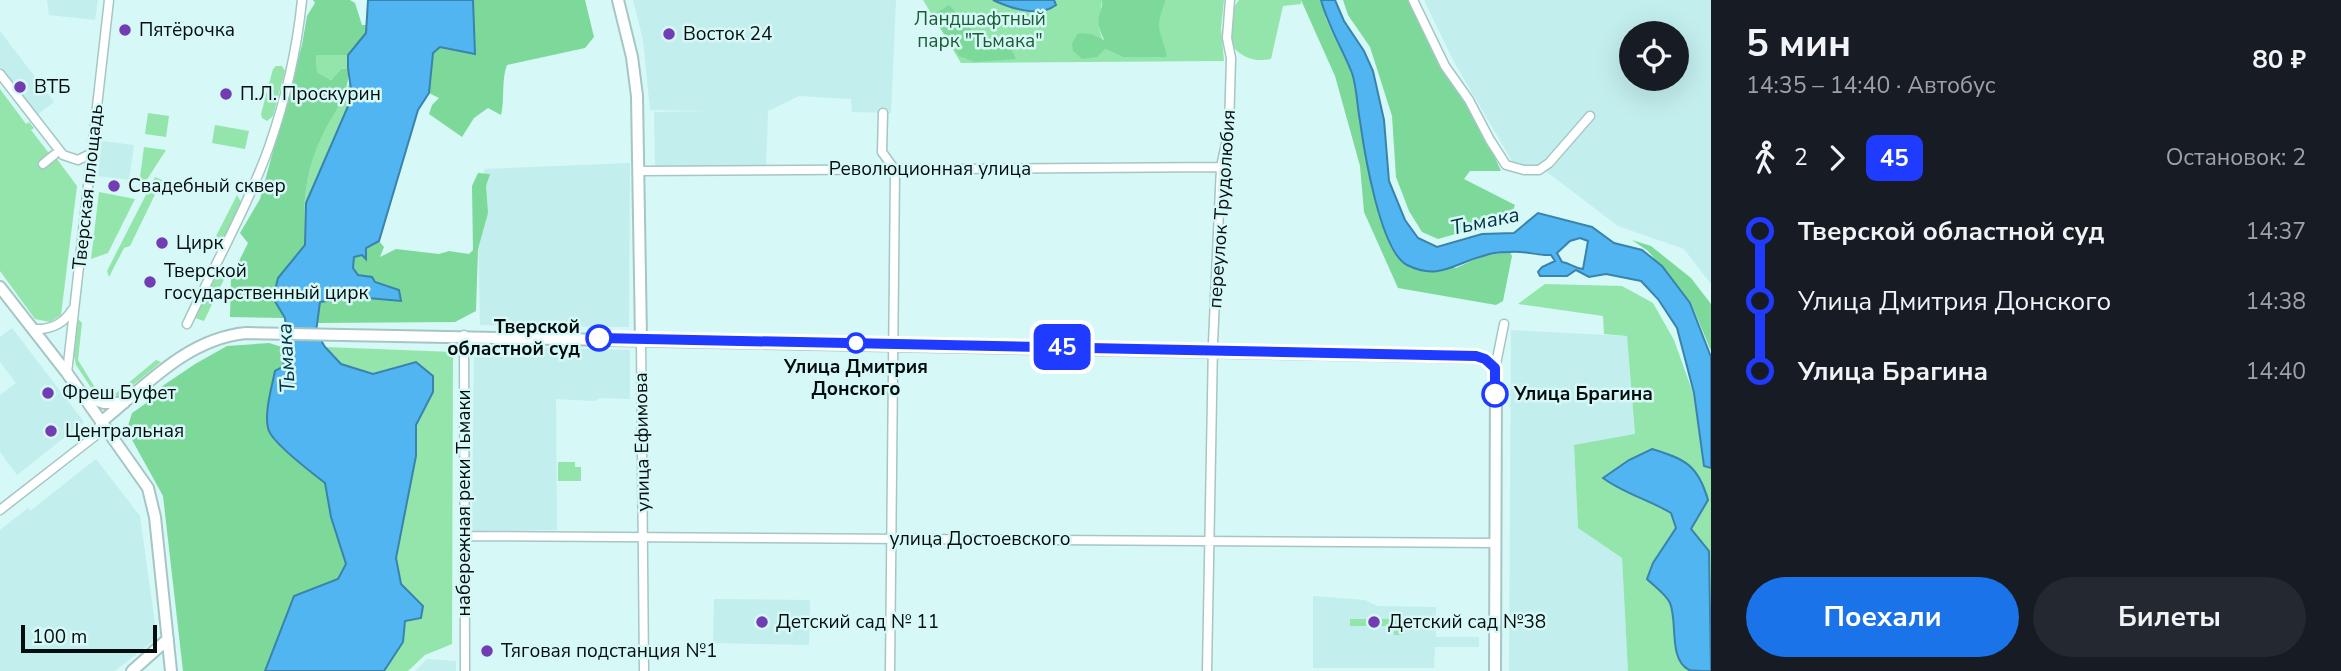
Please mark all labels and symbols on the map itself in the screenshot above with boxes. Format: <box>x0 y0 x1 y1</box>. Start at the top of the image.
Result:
park label: Ландшафтный парк "Тьмака" <box>914 6 1046 54</box>
place label: Пятёрочка <box>139 17 235 43</box>
place label: Восток 24 <box>683 21 772 47</box>
marker: Пятёрочка <box>117 22 133 38</box>
marker: Восток 24 <box>661 26 677 42</box>
place label: ВТБ <box>34 74 71 100</box>
marker: ВТБ <box>12 79 28 95</box>
place label: П.Л. Проскурин <box>240 81 381 107</box>
marker: П.Л. Проскурин <box>218 86 234 102</box>
street label: Тверская площадь <box>66 103 110 271</box>
street label: переулок Трудолюбия <box>1202 109 1242 309</box>
street label: Революционная улица <box>829 156 1031 182</box>
place label: Свадебный сквер <box>128 173 286 199</box>
marker: Свадебный сквер <box>106 178 122 194</box>
water label: Тьмака <box>1448 200 1522 242</box>
place label: Цирк <box>176 230 223 256</box>
marker: Цирк <box>154 235 170 251</box>
place label: Тверской государственный цирк <box>164 258 368 306</box>
marker: Тверской государственный цирк <box>142 274 158 290</box>
place label: Тверской областной суд <box>447 314 580 362</box>
water label: Тьмака <box>270 322 302 394</box>
line badge: 45 <box>1030 324 1094 370</box>
marker: Тверской областной суд <box>586 325 612 351</box>
marker: Улица Дмитрия Донского <box>846 333 866 353</box>
place label: Улица Дмитрия Донского <box>783 354 928 402</box>
street label: улица Ефимова <box>628 372 656 512</box>
place label: Фреш Буфет <box>62 380 177 406</box>
marker: Улица Брагина <box>1482 381 1508 407</box>
place label: Улица Брагина <box>1513 381 1653 407</box>
marker: Фреш Буфет <box>40 385 56 401</box>
street label: набережная реки Тьмаки <box>451 389 477 617</box>
place label: Центральная <box>65 418 184 444</box>
marker: Центральная <box>43 423 59 439</box>
street label: улица Достоевского <box>890 526 1071 552</box>
place label: Детский сад № 11 <box>776 609 939 635</box>
place label: Детский сад №38 <box>1388 609 1546 635</box>
marker: Детский сад № 11 <box>754 614 770 630</box>
marker: Детский сад №38 <box>1366 614 1382 630</box>
scale bar <box>21 622 158 654</box>
place label: Тяговая подстанция №1 <box>501 638 717 664</box>
marker: Тяговая подстанция №1 <box>479 643 495 659</box>

